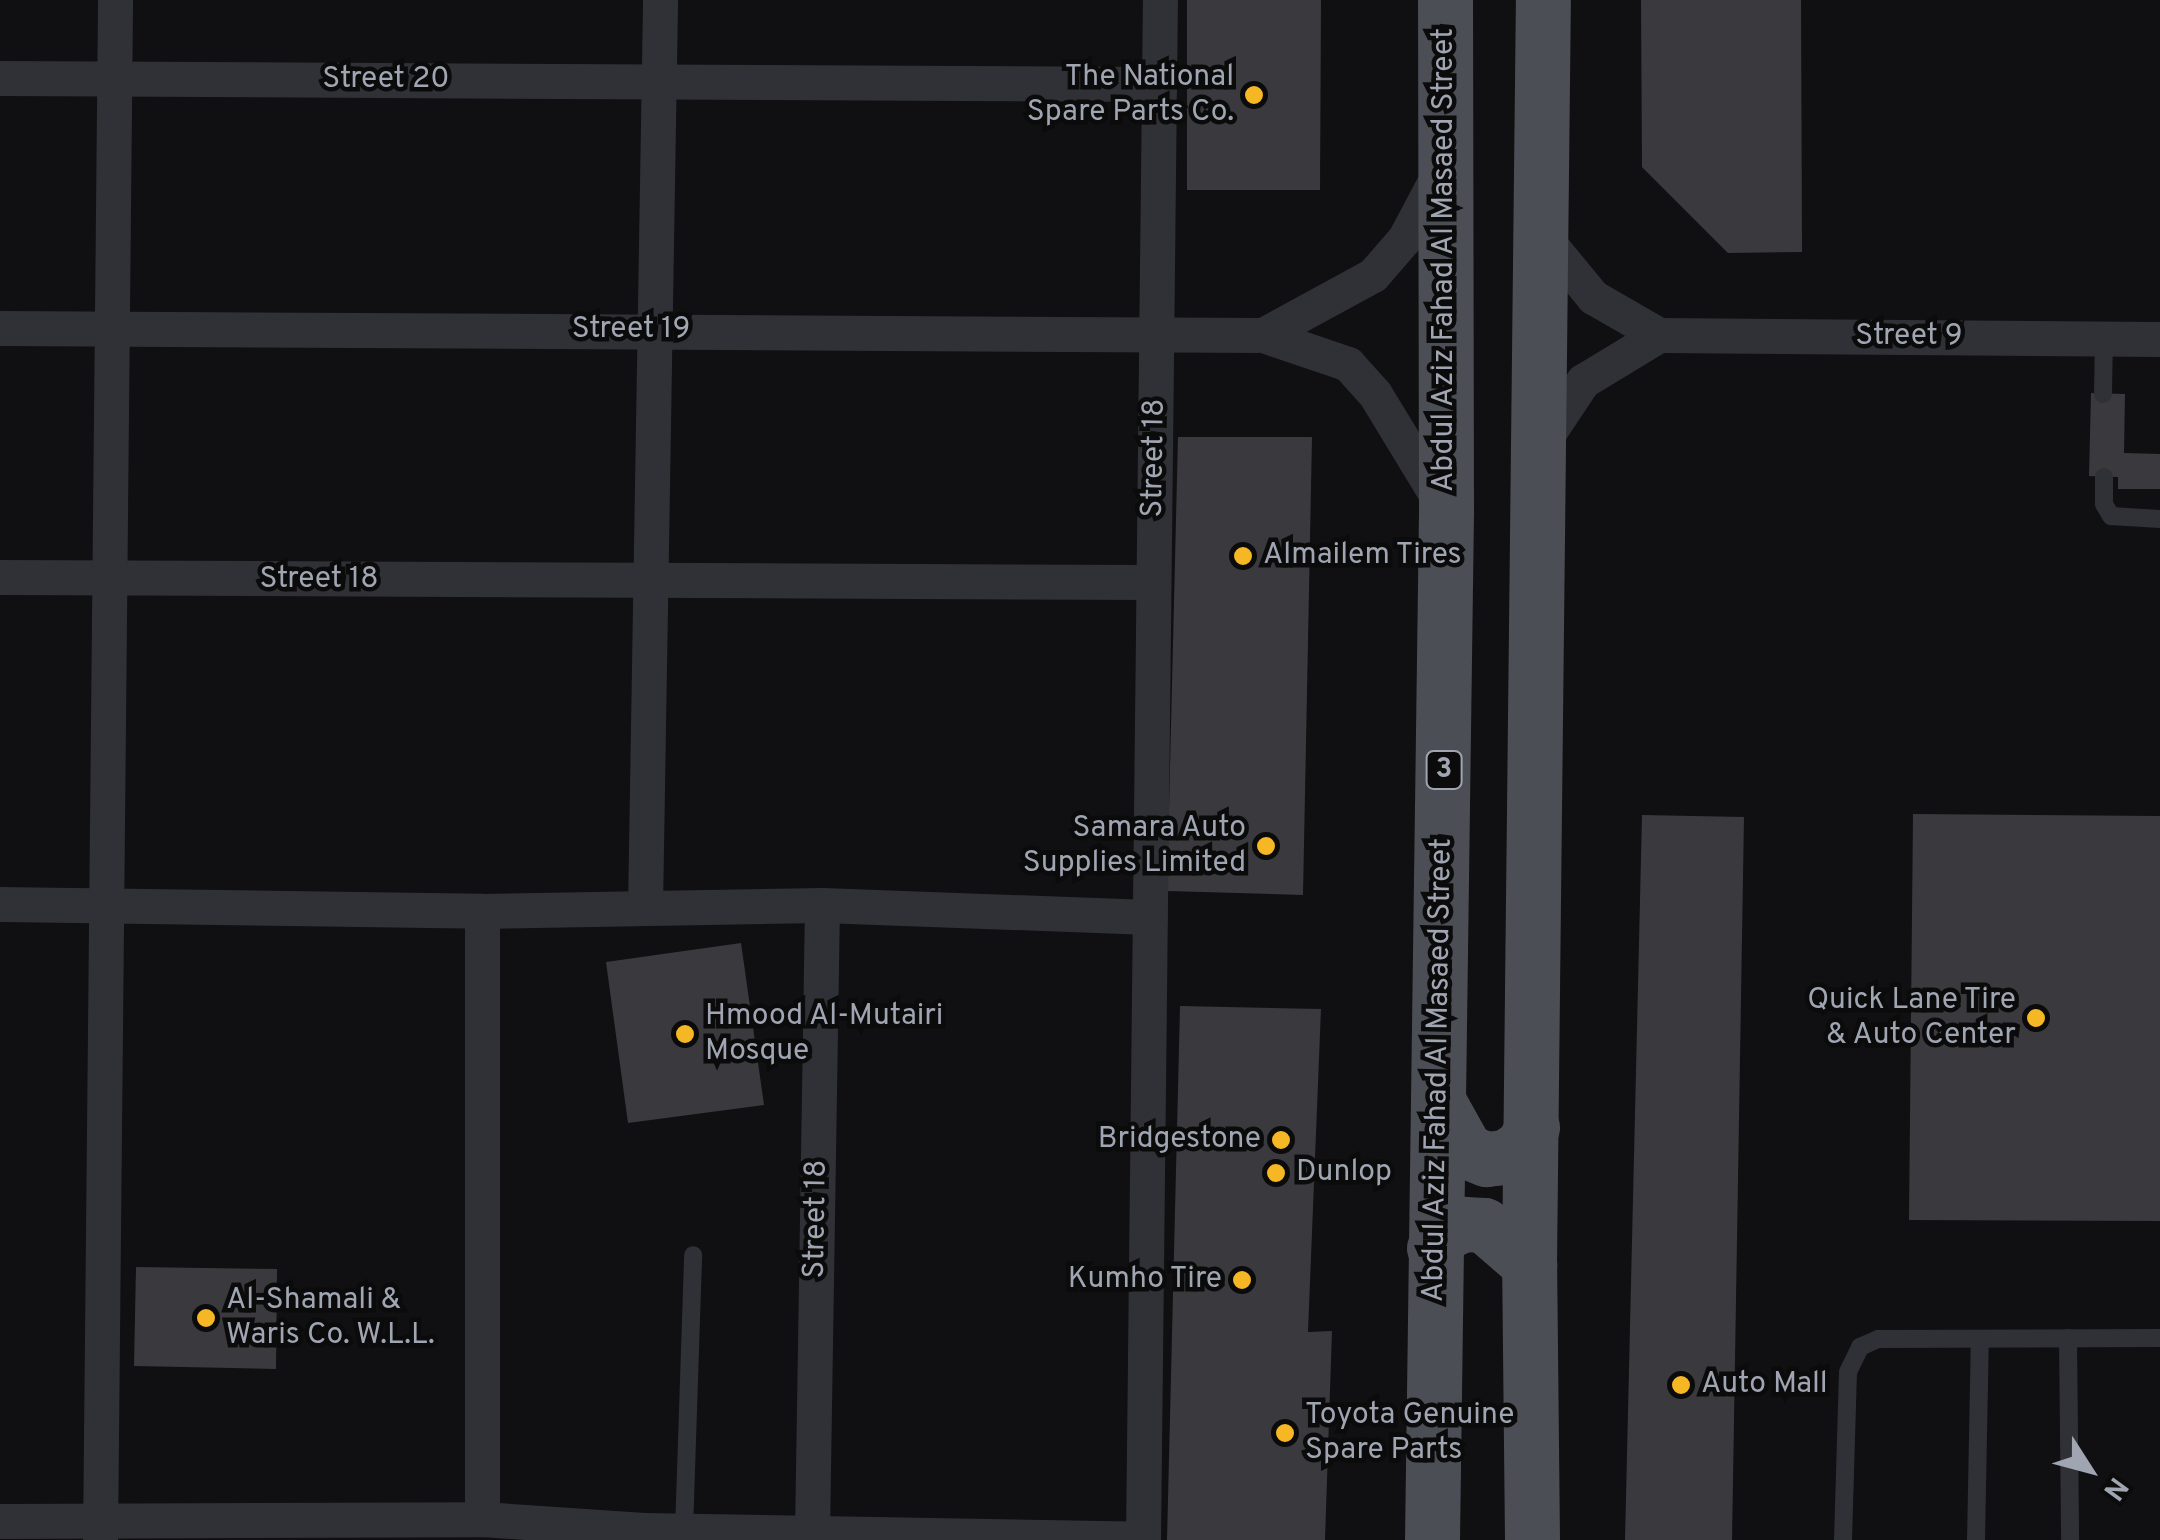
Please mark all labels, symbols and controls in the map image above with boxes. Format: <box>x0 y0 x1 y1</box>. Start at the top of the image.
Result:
street label: Abdul Aziz Fahad Al Masaed Street <box>1427 27 1463 493</box>
place label: The National Spare Parts Co. <box>1027 60 1234 130</box>
street label: Street 20 <box>322 62 450 98</box>
marker: The National Spare Parts Co. <box>1243 84 1265 106</box>
street label: Street 19 <box>572 312 690 348</box>
street label: Street 9 <box>1855 319 1963 355</box>
street label: Street 18 <box>1136 398 1174 518</box>
place label: Almailem Tires <box>1263 538 1463 574</box>
marker: Almailem Tires <box>1232 545 1254 567</box>
street label: Street 18 <box>259 562 379 598</box>
road number: 3 <box>1424 747 1464 793</box>
place label: Samara Auto Supplies Limited <box>1023 811 1246 882</box>
marker: Samara Auto Supplies Limited <box>1255 835 1277 857</box>
street label: Abdul Aziz Fahad Al Masaed Street <box>1417 836 1461 1304</box>
place label: Quick Lane Tire & Auto Center <box>1806 983 2016 1054</box>
place label: Hmood Al-Mutairi Mosque <box>705 999 945 1070</box>
marker: Quick Lane Tire & Auto Center <box>2025 1007 2047 1029</box>
marker: Hmood Al-Mutairi Mosque <box>674 1023 696 1045</box>
place label: Bridgestone <box>1098 1122 1261 1158</box>
marker: Bridgestone <box>1270 1129 1292 1151</box>
place label: Dunlop <box>1296 1155 1392 1191</box>
street label: Street 18 <box>798 1159 836 1279</box>
marker: Dunlop <box>1265 1162 1287 1184</box>
place label: Kumho Tire <box>1067 1262 1222 1298</box>
marker: Kumho Tire <box>1231 1269 1253 1291</box>
place label: Al-Shamali & Waris Co. W.L.L. <box>226 1283 435 1354</box>
marker: Al-Shamali & Waris Co. W.L.L. <box>195 1307 217 1329</box>
place label: Auto Mall <box>1701 1367 1828 1403</box>
marker: Auto Mall <box>1670 1374 1692 1396</box>
place label: Toyota Genuine Spare Parts <box>1305 1398 1514 1468</box>
north arrow <box>2040 1420 2140 1520</box>
marker: Toyota Genuine Spare Parts <box>1274 1422 1296 1444</box>
text: N <box>2094 1469 2135 1506</box>

